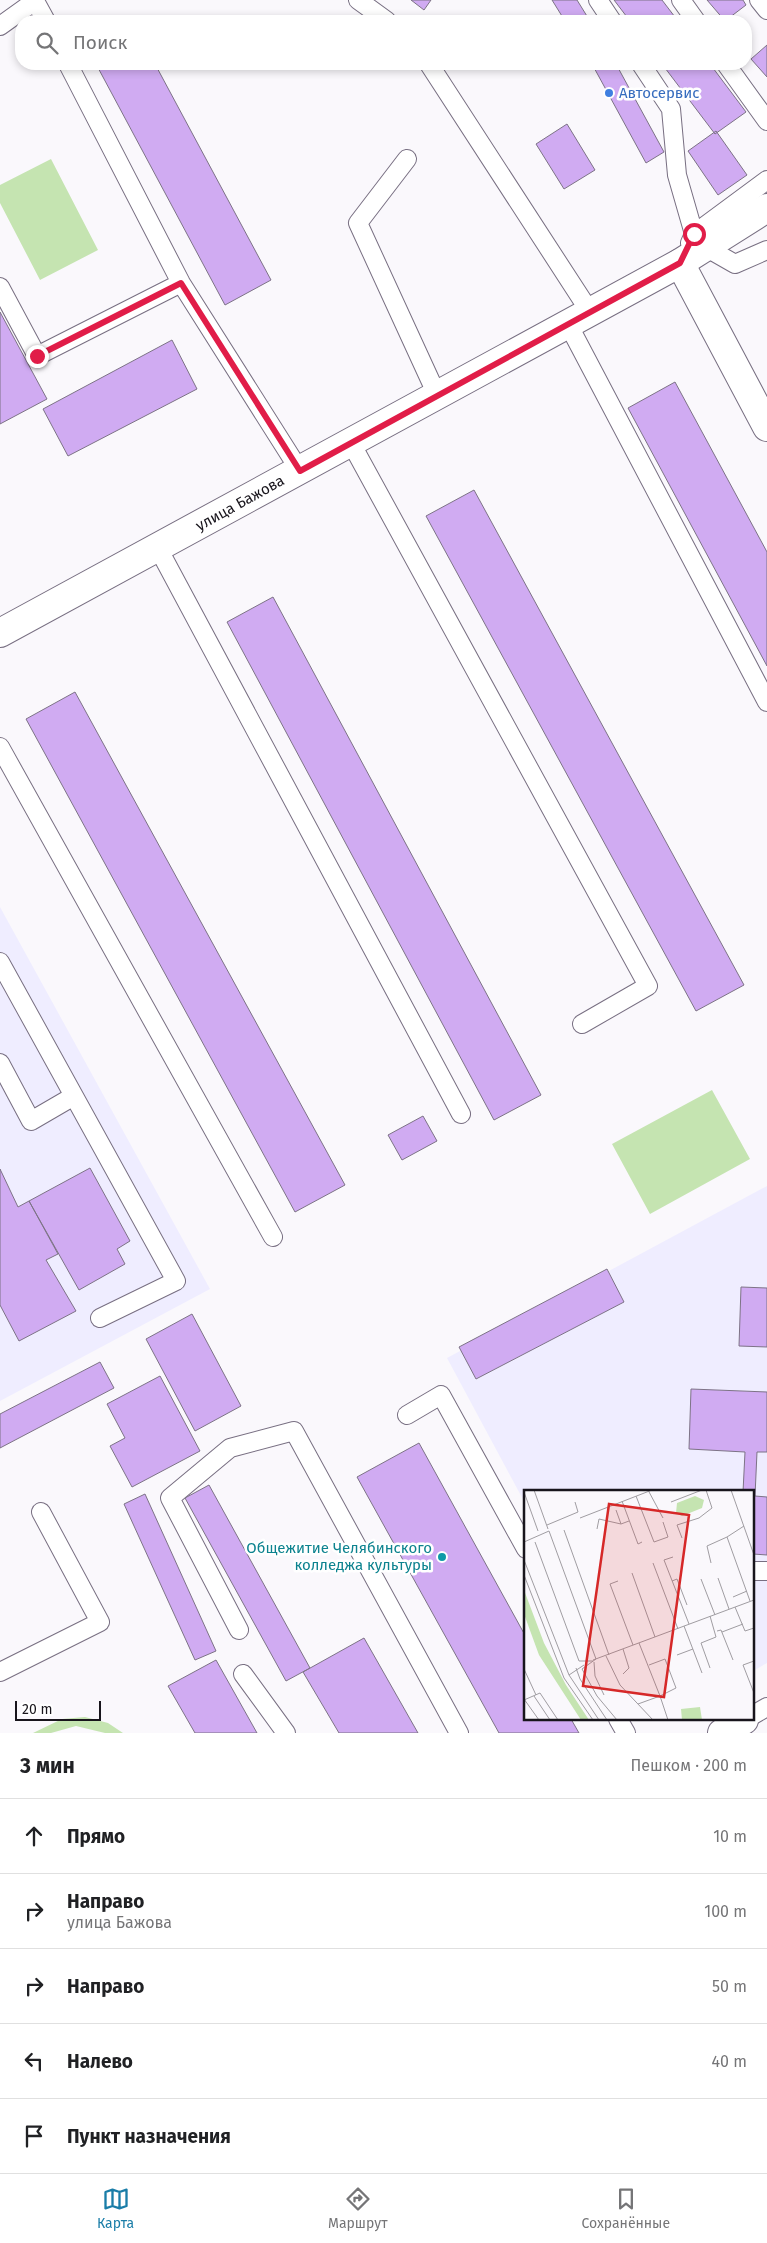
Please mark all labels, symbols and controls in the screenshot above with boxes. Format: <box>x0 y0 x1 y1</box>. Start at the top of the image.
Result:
search box <box>15 15 752 70</box>
icon: search <box>33 29 61 57</box>
text: Поиск <box>73 31 127 54</box>
place label: Автосервис <box>619 84 700 102</box>
marker: Автосервис <box>603 87 615 99</box>
route start <box>683 223 706 246</box>
route end <box>26 345 49 368</box>
street label: улица Бажова <box>193 471 287 535</box>
inset map <box>524 1490 754 1720</box>
place label: Общежитие Челябинского колледжа культуры <box>246 1539 432 1574</box>
marker: Общежитие Челябинского колледжа культуры <box>436 1551 448 1563</box>
scale bar <box>15 1698 101 1721</box>
text: 20 m <box>22 1701 52 1718</box>
text: 3 мин <box>20 1753 75 1779</box>
text: Пешком · 200 m <box>630 1756 747 1775</box>
icon: ahead <box>20 1822 48 1850</box>
text: Прямо <box>67 1825 125 1848</box>
text: 10 m <box>713 1827 747 1846</box>
text: Направо <box>67 1890 144 1913</box>
icon: right <box>20 1897 48 1925</box>
text: 100 m <box>704 1902 747 1921</box>
text: улица Бажова <box>67 1913 172 1932</box>
icon: right <box>20 1972 48 2000</box>
text: Направо <box>67 1975 144 1998</box>
text: 50 m <box>712 1977 747 1996</box>
icon: left <box>20 2047 48 2075</box>
text: Налево <box>67 2050 133 2073</box>
text: 40 m <box>712 2052 747 2071</box>
icon: arrive <box>20 2122 48 2150</box>
text: Пункт назначения <box>67 2125 231 2148</box>
tab: Карта <box>97 2185 134 2232</box>
tab: Маршрут <box>328 2185 387 2232</box>
tab: Сохранённые <box>581 2185 670 2232</box>

